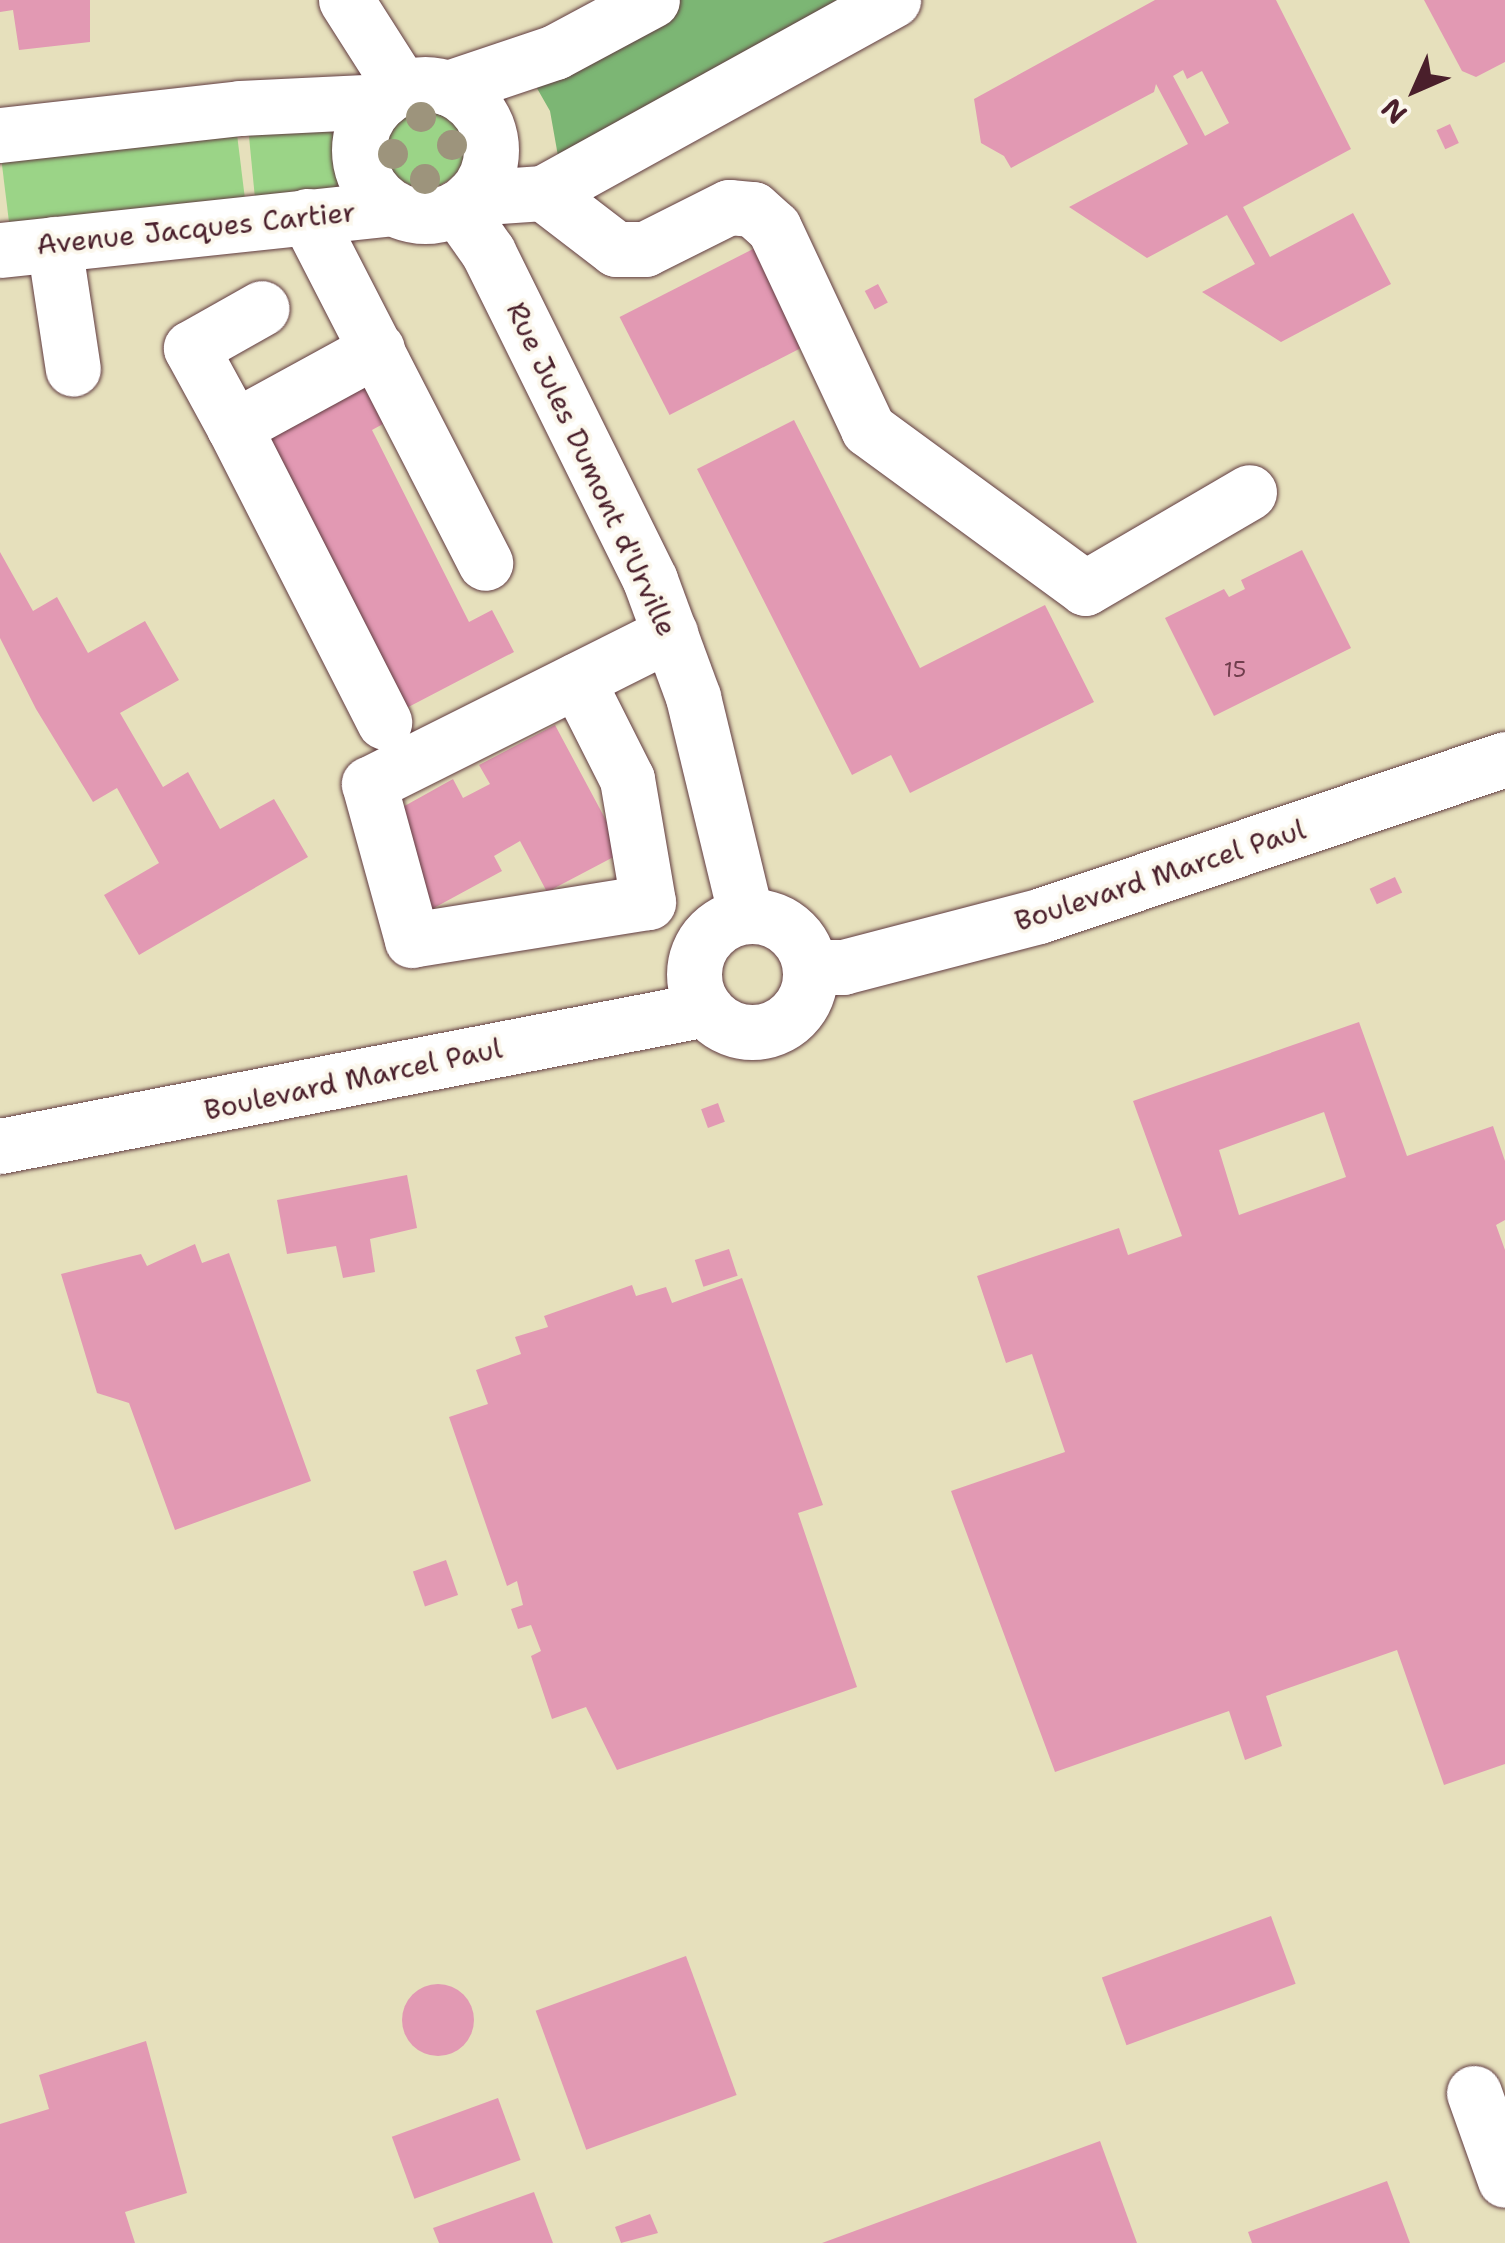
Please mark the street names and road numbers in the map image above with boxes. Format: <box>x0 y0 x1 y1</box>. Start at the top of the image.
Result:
street label: Avenue Jacques Cartier <box>35 195 357 261</box>
street label: Rue Jules Dumont d'Urville <box>500 297 684 641</box>
street label: Boulevard Marcel Paul <box>1010 812 1310 938</box>
street label: Boulevard Marcel Paul <box>201 1031 505 1127</box>

